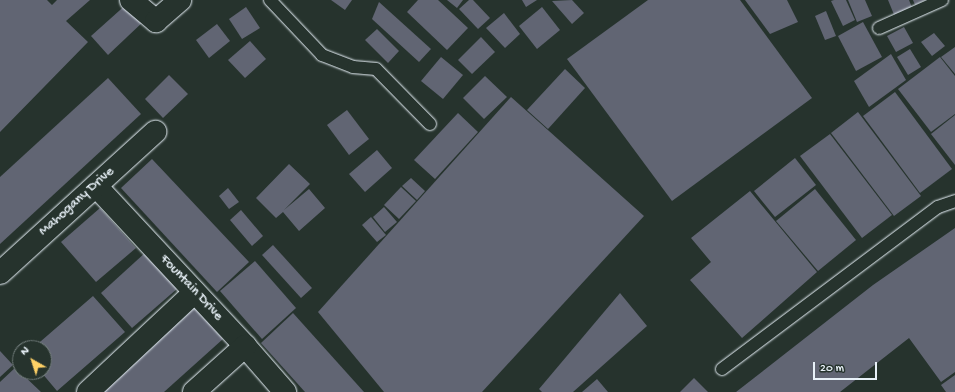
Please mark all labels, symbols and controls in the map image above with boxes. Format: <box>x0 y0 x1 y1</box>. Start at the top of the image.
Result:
street label: Mahogany Drive <box>36 164 118 240</box>
street label: Fountain Drive <box>156 251 226 325</box>
north arrow <box>12 340 52 380</box>
text: N <box>19 345 32 358</box>
scale bar <box>815 354 879 380</box>
text: 20 m <box>820 362 844 376</box>

